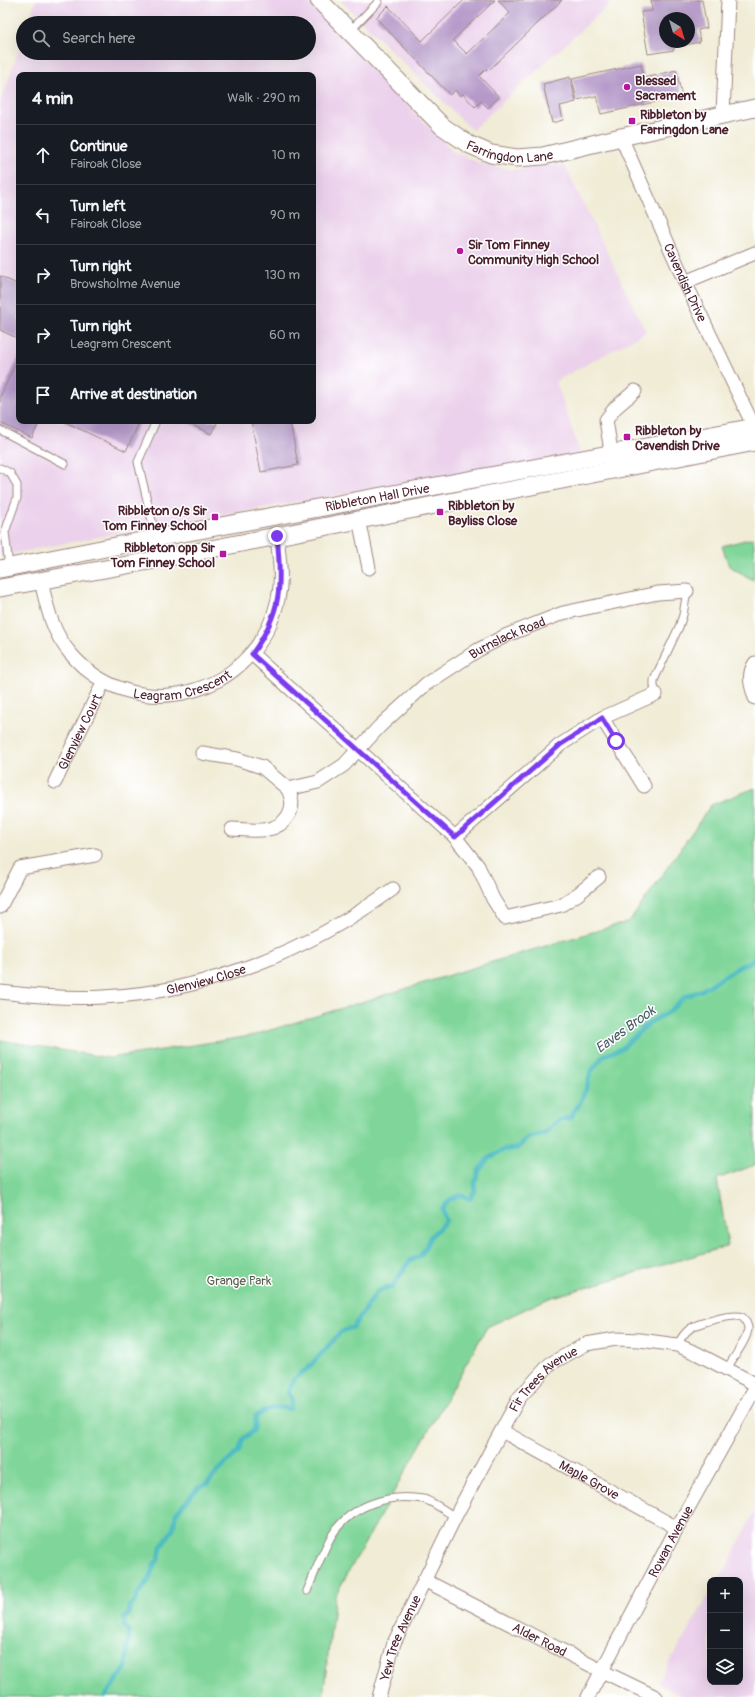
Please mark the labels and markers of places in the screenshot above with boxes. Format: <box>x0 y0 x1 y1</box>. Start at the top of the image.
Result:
place label: Blessed Sacrament <box>635 73 697 104</box>
marker: Blessed Sacrament <box>622 82 632 92</box>
place label: Ribbleton by Farringdon Lane <box>640 107 729 138</box>
marker: Ribbleton by Farringdon Lane <box>627 116 637 126</box>
place label: Sir Tom Finney Community High School <box>468 237 599 268</box>
marker: Sir Tom Finney Community High School <box>455 246 465 256</box>
place label: Ribbleton by Cavendish Drive <box>635 423 720 454</box>
marker: Ribbleton by Cavendish Drive <box>622 432 632 442</box>
place label: Ribbleton by Bayliss Close <box>448 498 518 529</box>
place label: Ribbleton o/s Sir Tom Finney School <box>102 503 207 534</box>
marker: Ribbleton by Bayliss Close <box>435 507 445 517</box>
marker: Ribbleton o/s Sir Tom Finney School <box>210 512 220 522</box>
place label: Ribbleton opp Sir Tom Finney School <box>110 540 215 571</box>
marker: Ribbleton opp Sir Tom Finney School <box>218 549 228 559</box>

